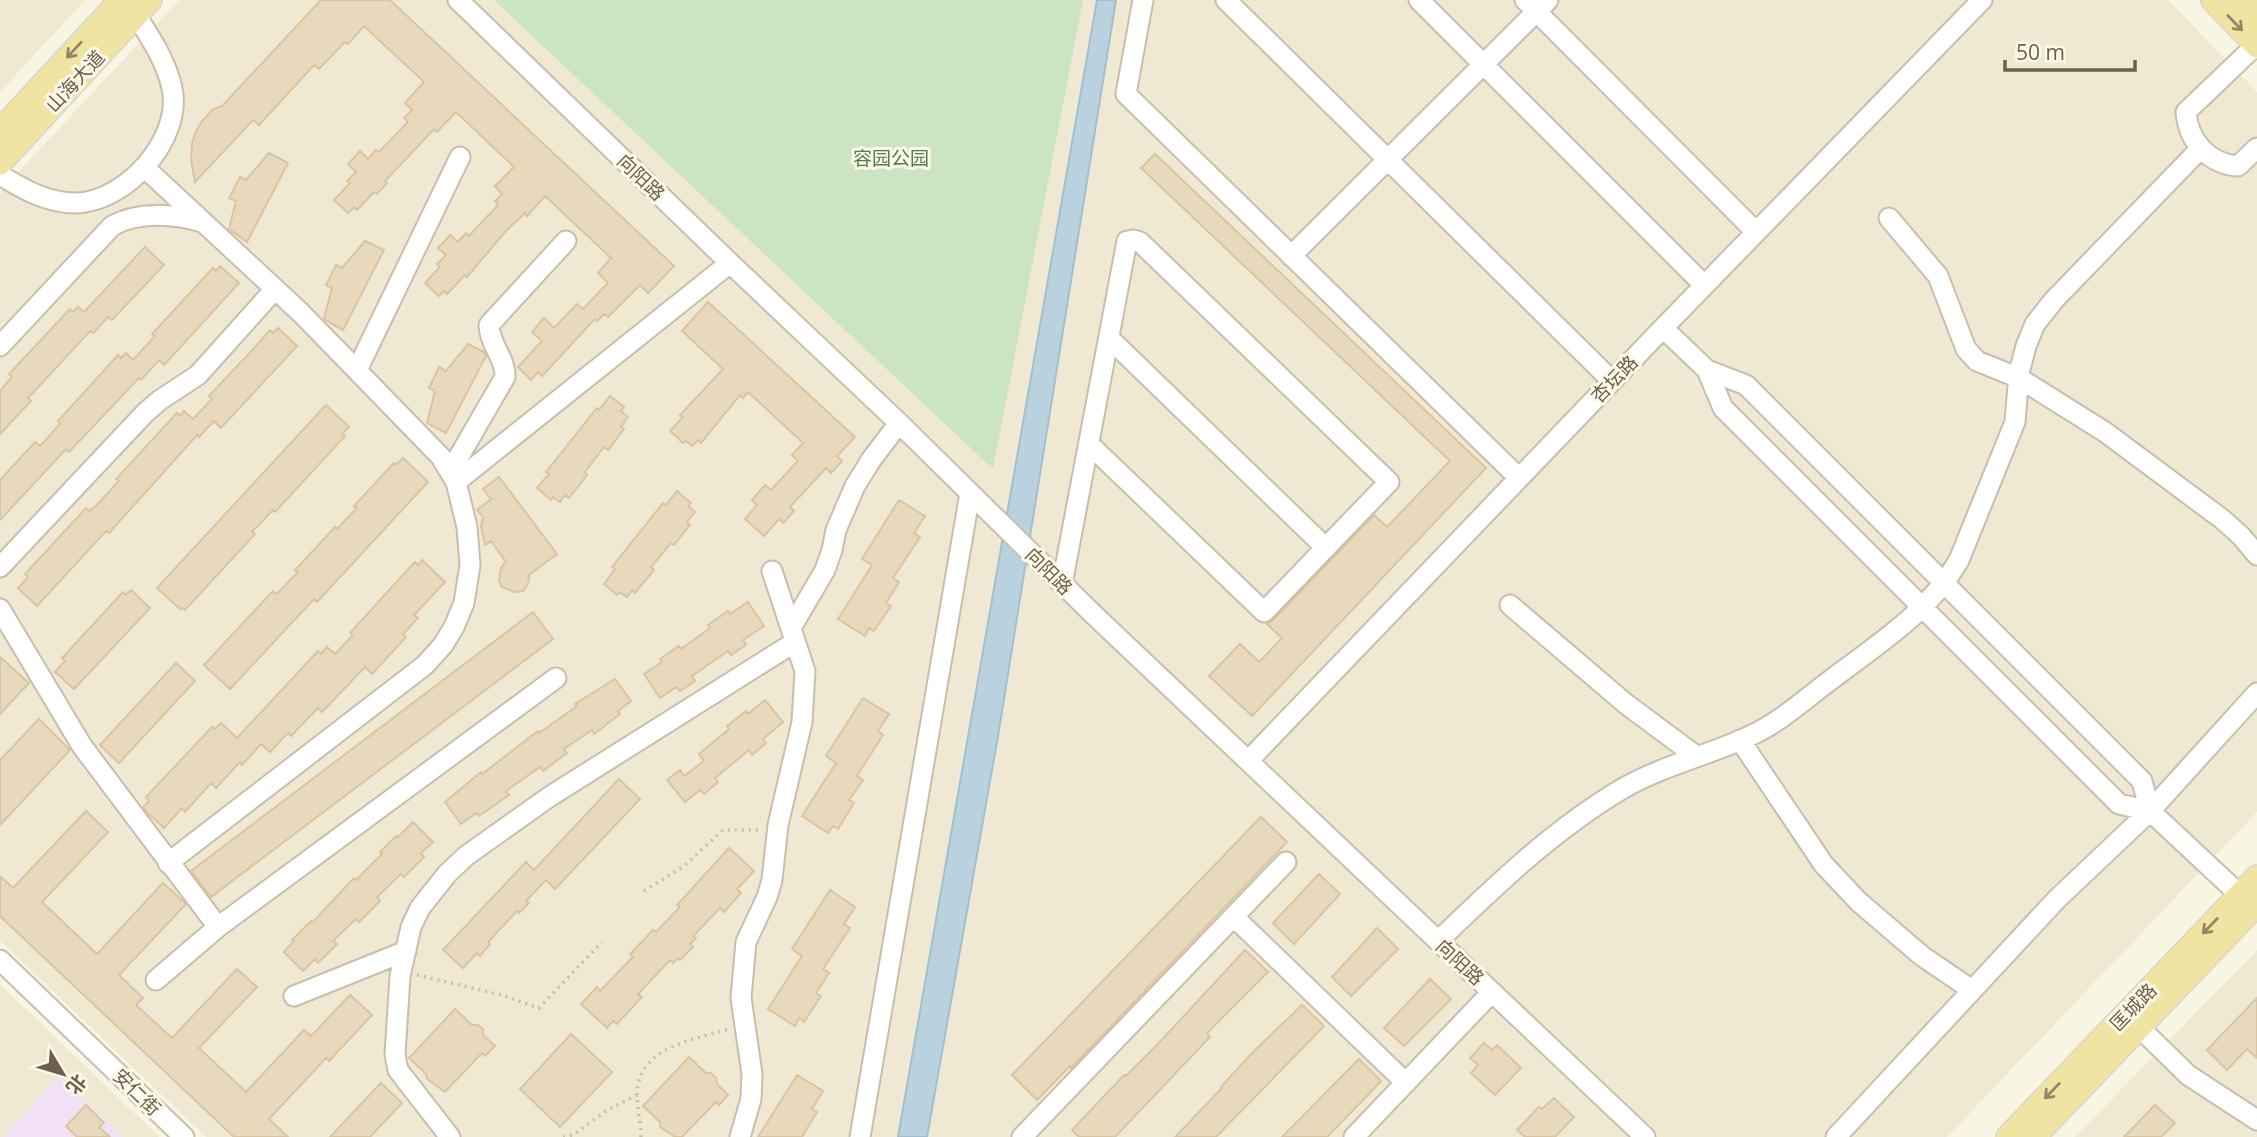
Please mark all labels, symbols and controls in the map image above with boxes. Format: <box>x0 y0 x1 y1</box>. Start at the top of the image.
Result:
one-way arrow <box>2226 14 2243 31</box>
scale bar <box>2005 28 2134 72</box>
text: 50 m <box>2016 38 2065 66</box>
one-way arrow <box>66 41 83 58</box>
street label: 山海大道 <box>40 44 110 118</box>
park label: 容园公园 <box>853 145 929 171</box>
street label: 向阳路 <box>611 148 671 206</box>
street label: 杏坛路 <box>1585 349 1643 409</box>
street label: 向阳路 <box>1020 542 1078 600</box>
one-way arrow <box>2201 917 2218 934</box>
street label: 向阳路 <box>1430 933 1490 991</box>
street label: 匡城路 <box>2104 977 2162 1037</box>
north arrow <box>28 1039 98 1109</box>
street label: 安仁街 <box>107 1063 167 1121</box>
text: 北 <box>60 1069 92 1100</box>
one-way arrow <box>2044 1082 2061 1099</box>

